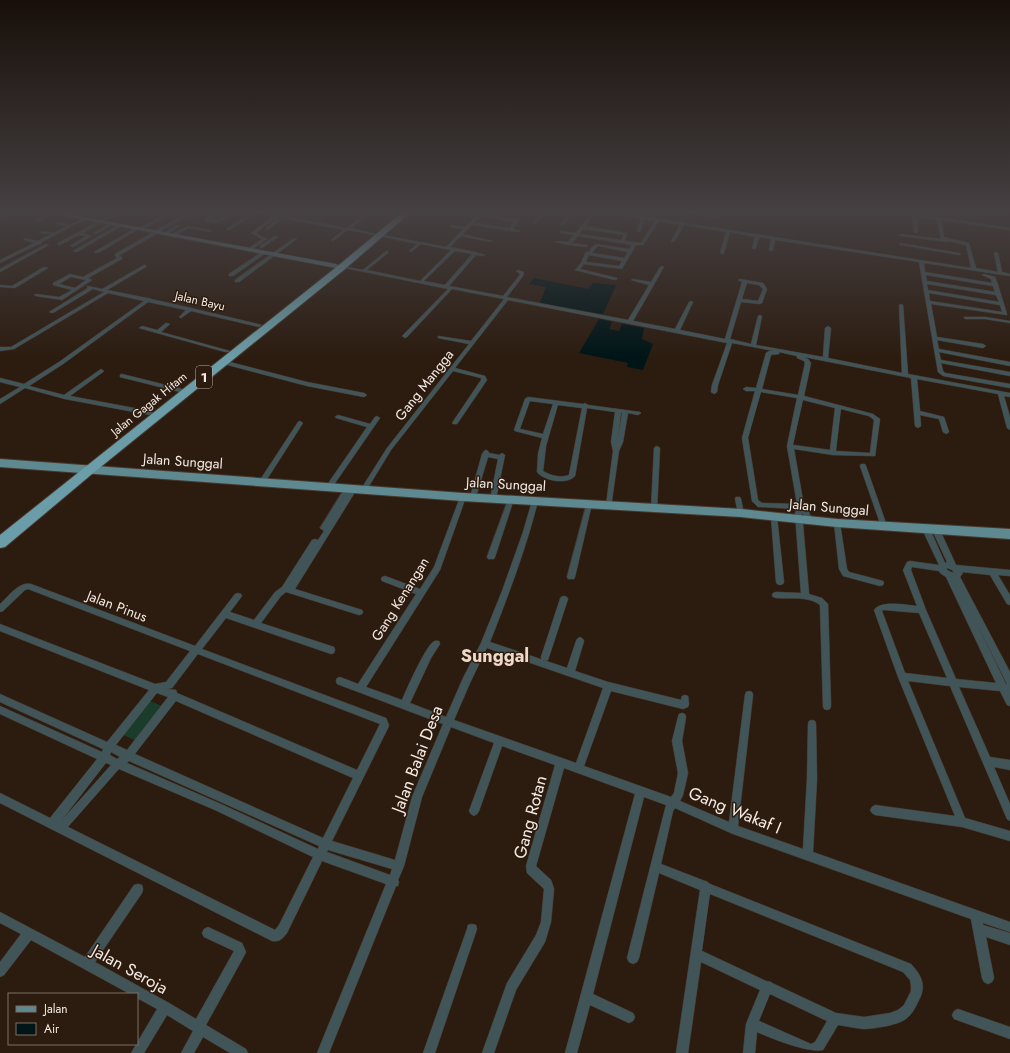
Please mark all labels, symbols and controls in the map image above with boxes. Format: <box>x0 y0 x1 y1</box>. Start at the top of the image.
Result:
street label: Jalan Bayu <box>171 286 227 316</box>
street label: Gang Mangga <box>390 345 458 425</box>
road number: 1 <box>196 366 212 388</box>
street label: Jalan Gagak Hitam <box>105 368 191 442</box>
street label: Jalan Sunggal <box>140 448 224 474</box>
street label: Jalan Sunggal <box>464 472 546 496</box>
street label: Jalan Sunggal <box>786 493 870 520</box>
street label: Gang Kenangan <box>366 553 434 645</box>
street label: Jalan Pinus <box>82 585 150 627</box>
district label: Sunggal <box>461 643 529 669</box>
street label: Jalan Balai Desa <box>385 702 448 818</box>
street label: Gang Rotan <box>507 773 553 861</box>
street label: Gang Wakaf I <box>685 780 785 840</box>
street label: Jalan Seroja <box>86 937 172 1000</box>
legend <box>8 993 138 1045</box>
text: Jalan <box>42 1000 67 1018</box>
text: Air <box>44 1020 60 1038</box>

